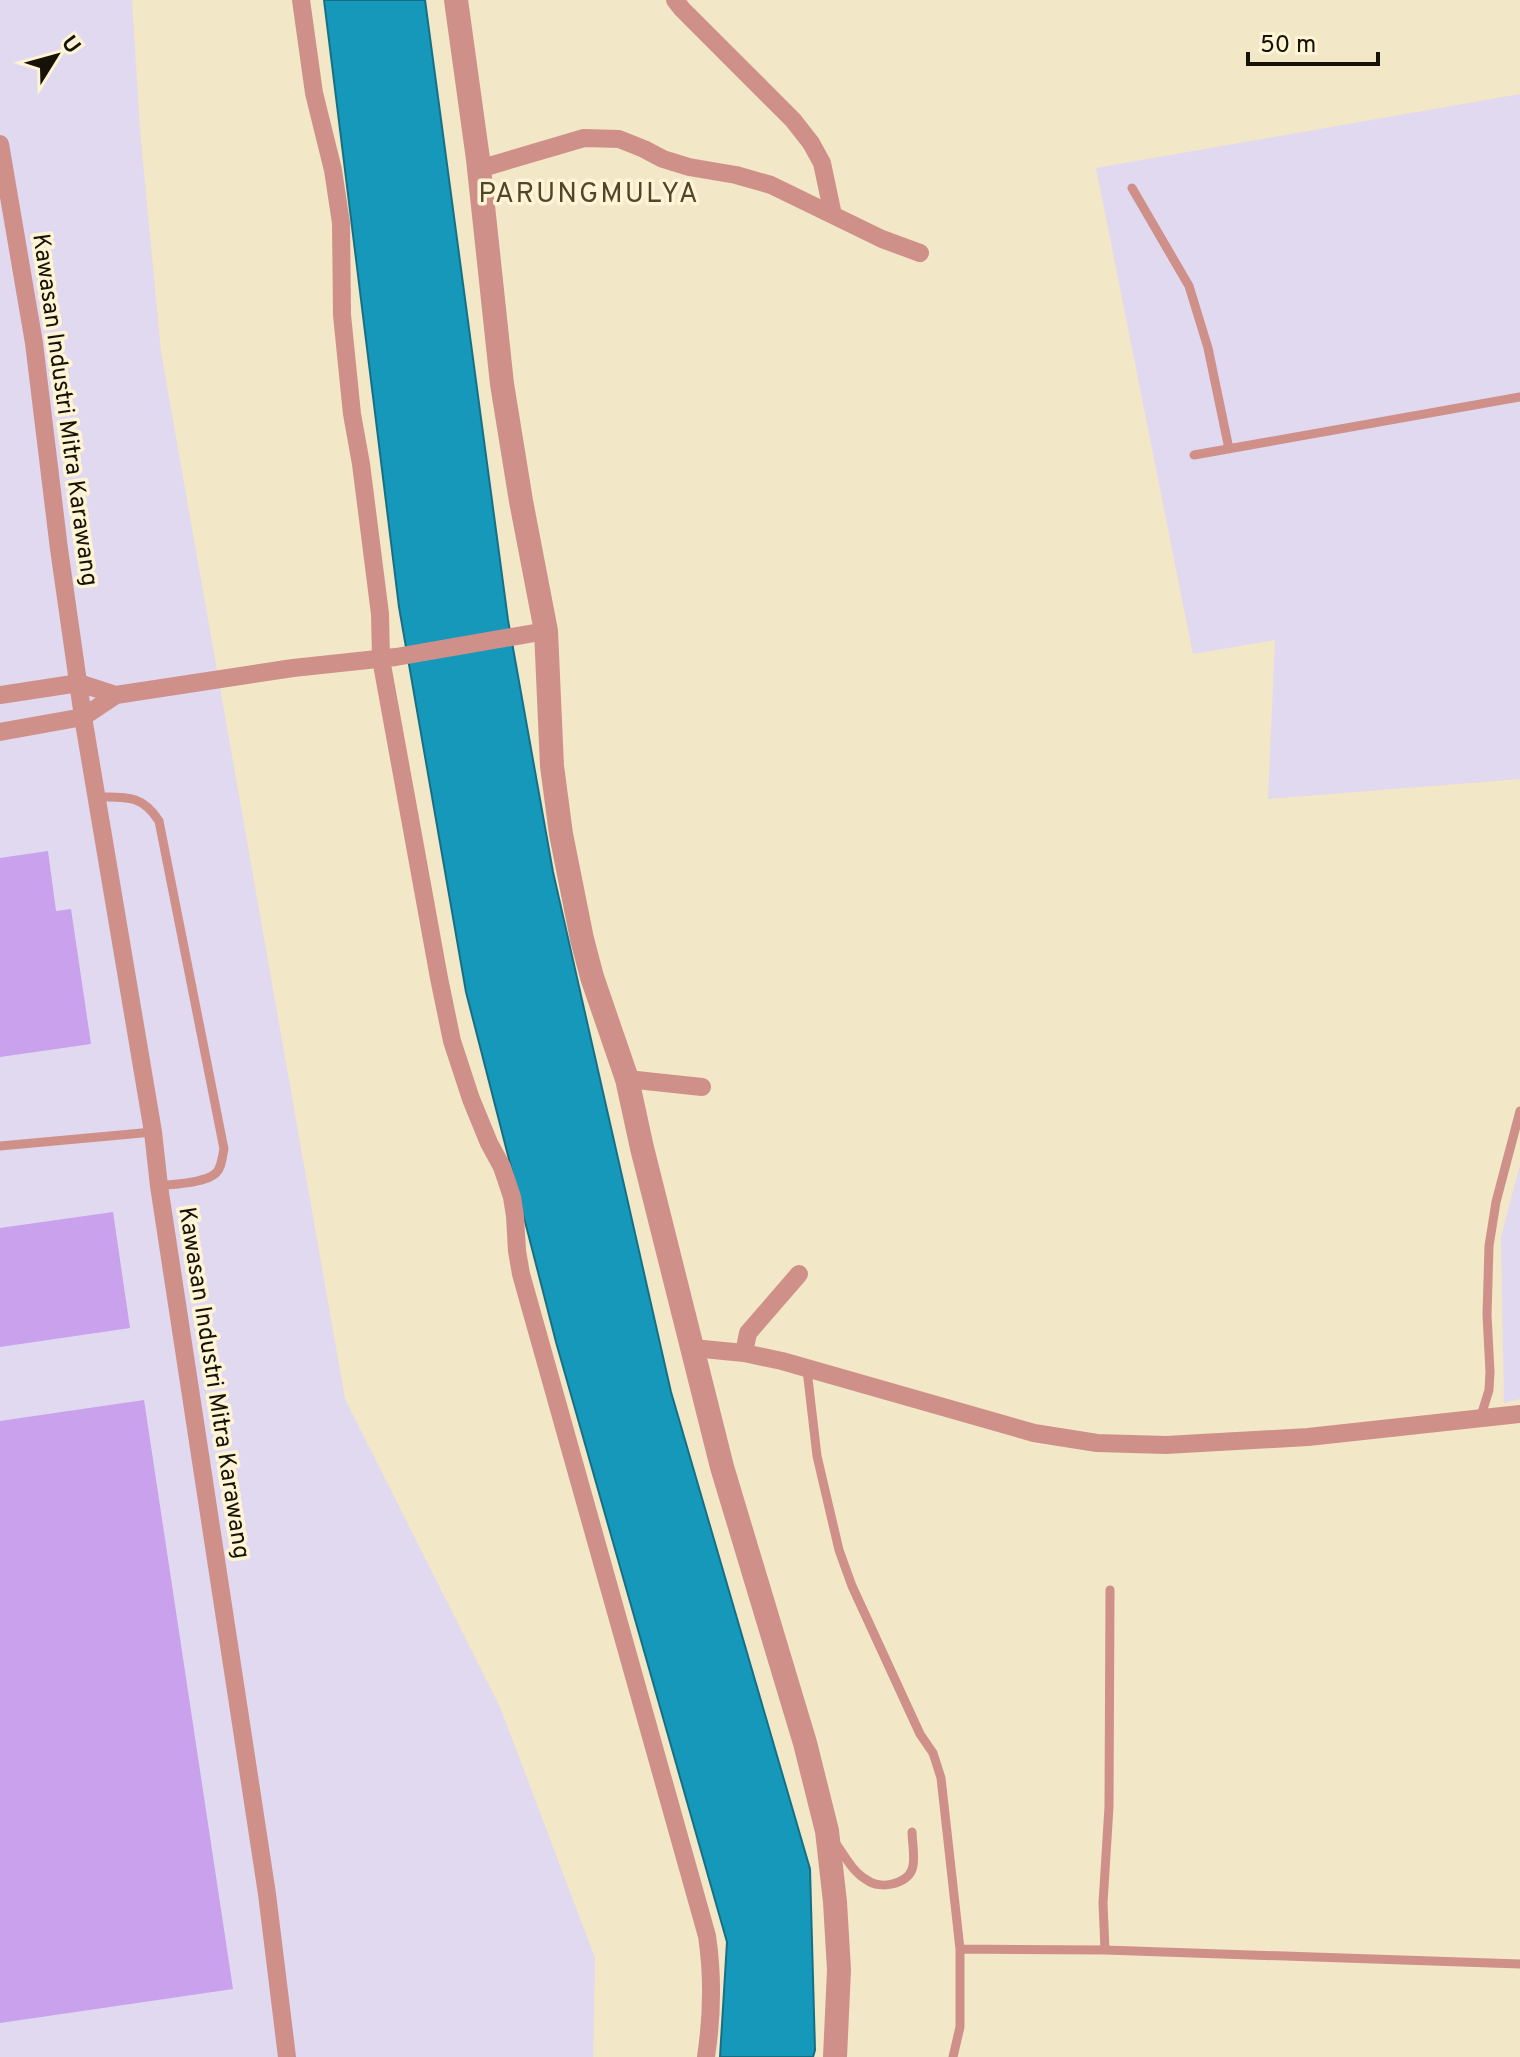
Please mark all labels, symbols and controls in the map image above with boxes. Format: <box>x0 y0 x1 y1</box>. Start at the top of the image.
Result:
north arrow <box>16 16 96 96</box>
scale bar <box>1248 16 1378 66</box>
text: U <box>54 31 85 60</box>
text: 50 m <box>1260 31 1316 61</box>
district label: PARUNGMULYA <box>478 177 700 213</box>
street label: Kawasan Industri Mitra Karawang <box>24 232 104 588</box>
street label: Kawasan Industri Mitra Karawang <box>170 1205 256 1561</box>

